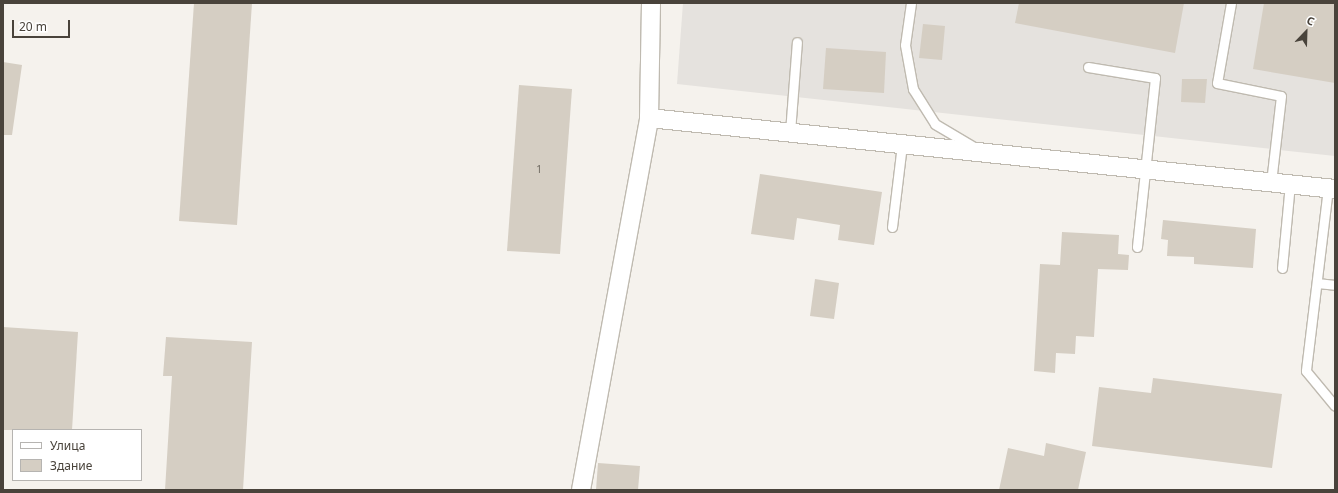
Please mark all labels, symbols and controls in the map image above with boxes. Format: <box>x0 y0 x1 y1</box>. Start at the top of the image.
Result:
scale bar <box>14 12 72 38</box>
north arrow <box>1286 12 1326 52</box>
text: С <box>1305 12 1317 29</box>
text: 20 m <box>19 18 47 35</box>
house number: 1 <box>536 164 542 176</box>
legend <box>12 429 142 481</box>
text: Улица <box>50 437 85 454</box>
text: Здание <box>50 457 92 474</box>

